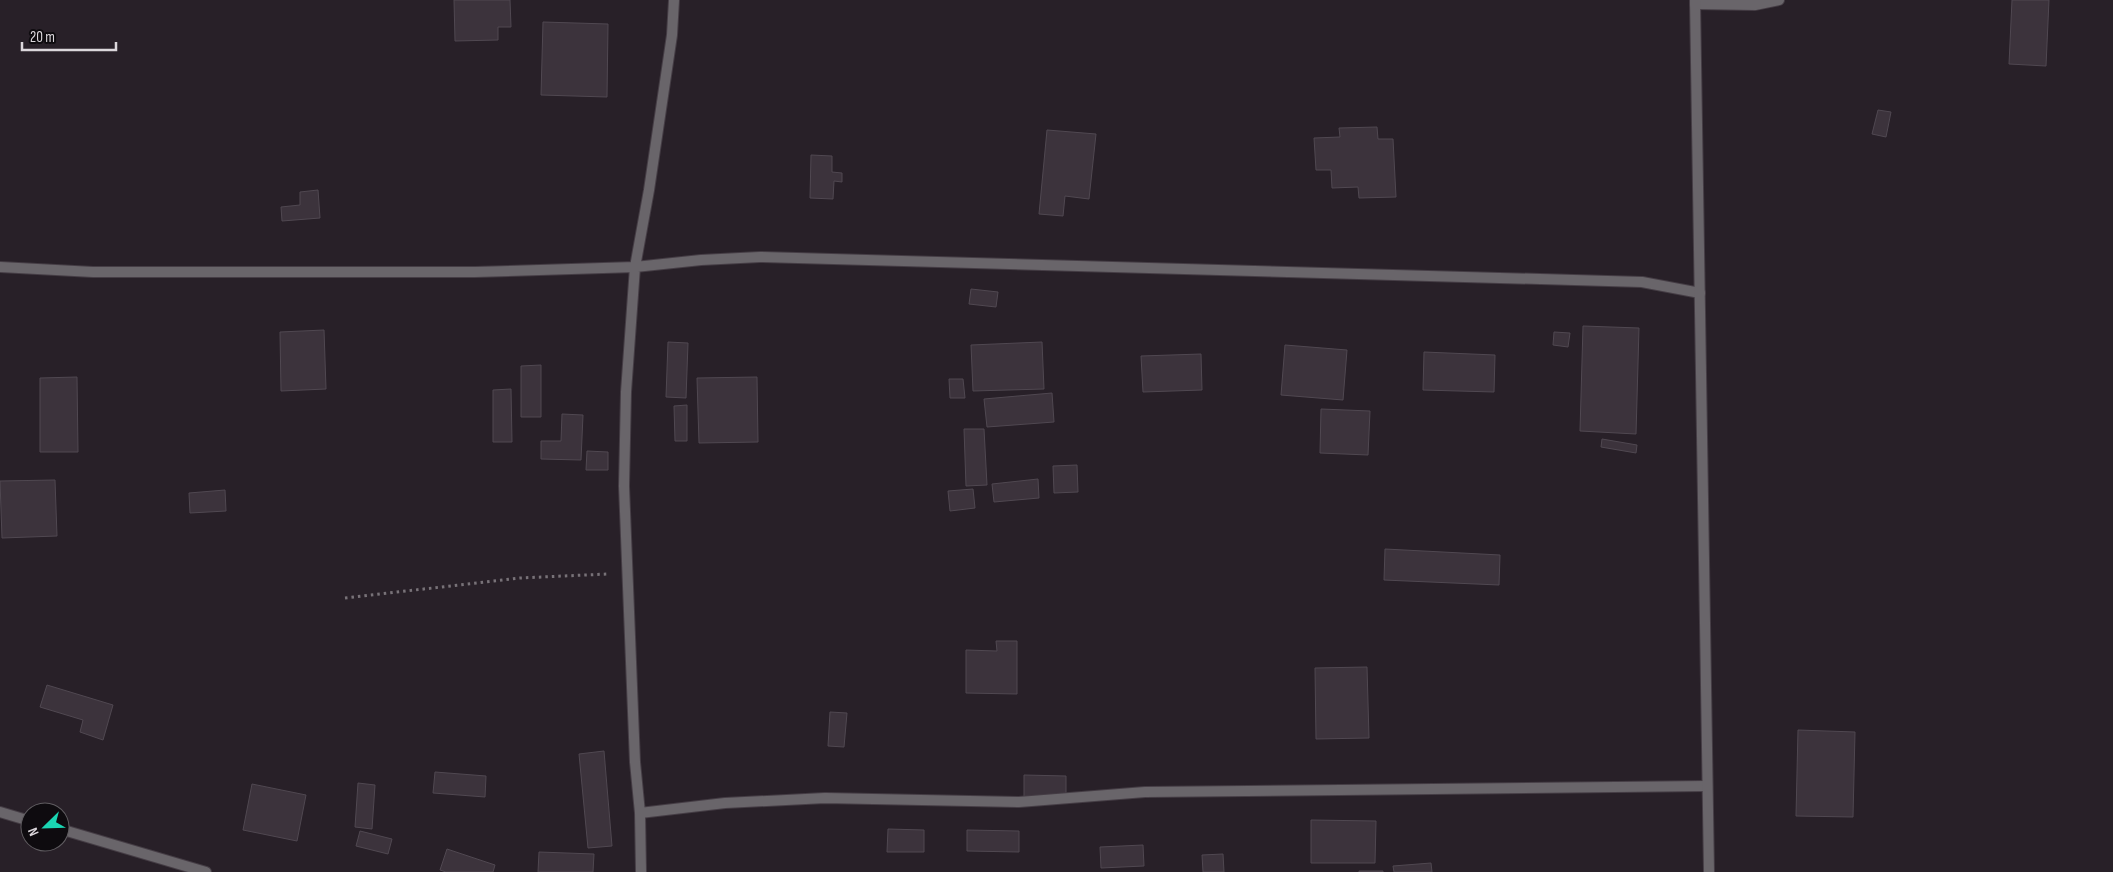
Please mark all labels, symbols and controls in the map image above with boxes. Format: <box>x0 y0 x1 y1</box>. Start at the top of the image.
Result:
scale bar <box>22 20 116 52</box>
text: 20 m <box>30 28 55 47</box>
north arrow <box>20 802 70 852</box>
text: N <box>24 825 43 839</box>

